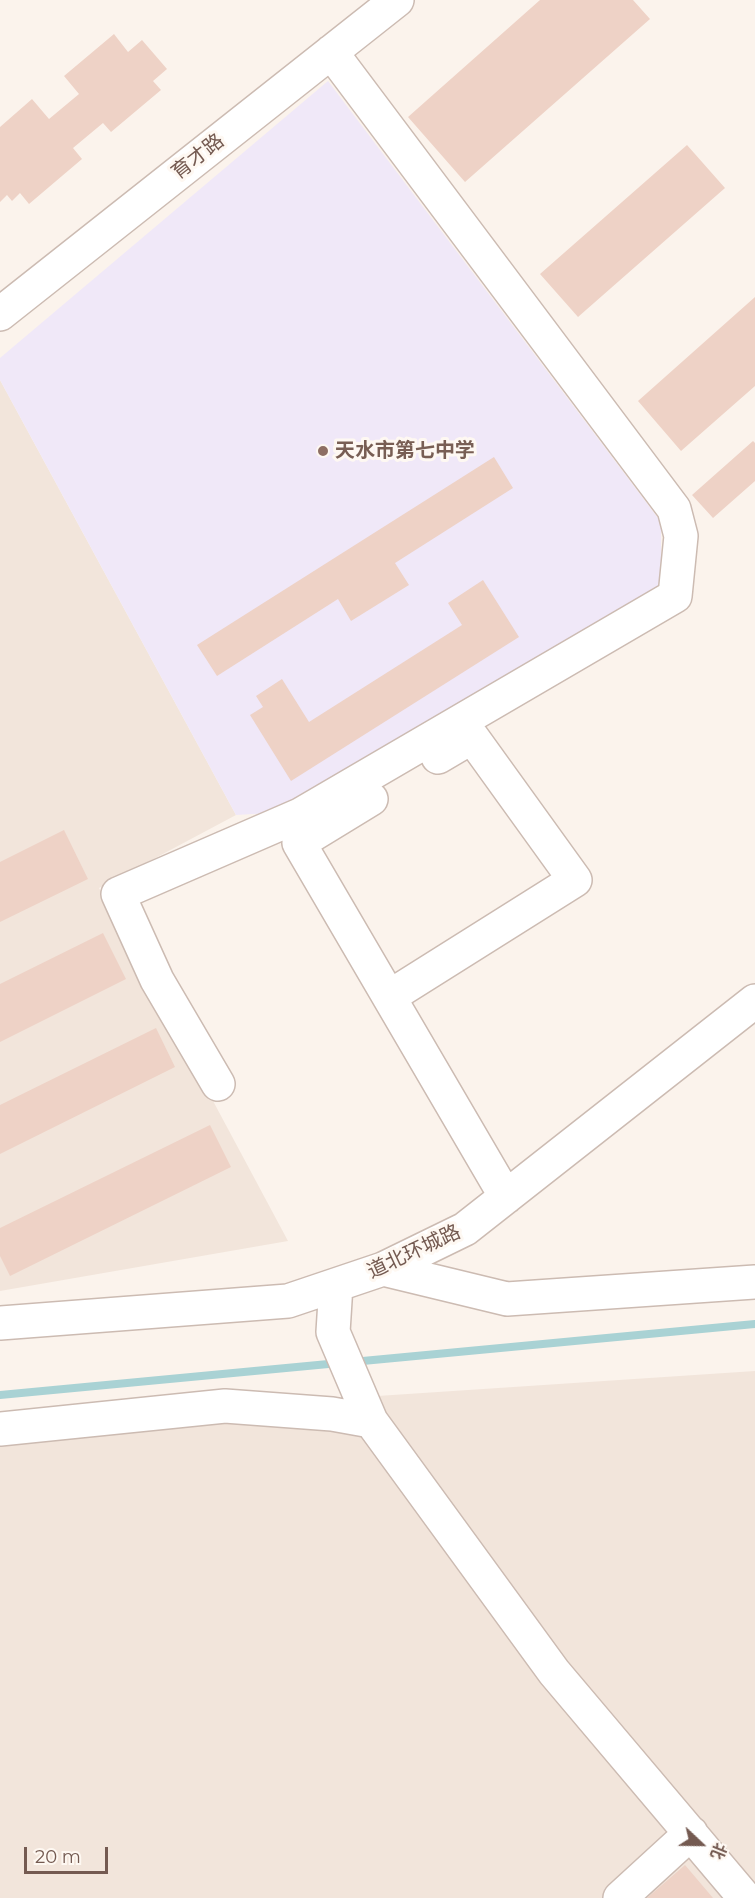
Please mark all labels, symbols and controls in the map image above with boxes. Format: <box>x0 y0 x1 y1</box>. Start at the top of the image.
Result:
street label: 育才路 <box>167 129 229 185</box>
place label: 天水市第七中学 <box>335 439 475 463</box>
marker: 天水市第七中学 <box>316 444 330 458</box>
street label: 道北环城路 <box>364 1220 464 1284</box>
north arrow <box>671 1814 731 1874</box>
scale bar <box>27 1835 111 1873</box>
text: 北 <box>706 1840 730 1862</box>
text: 20 m <box>35 1846 81 1868</box>

